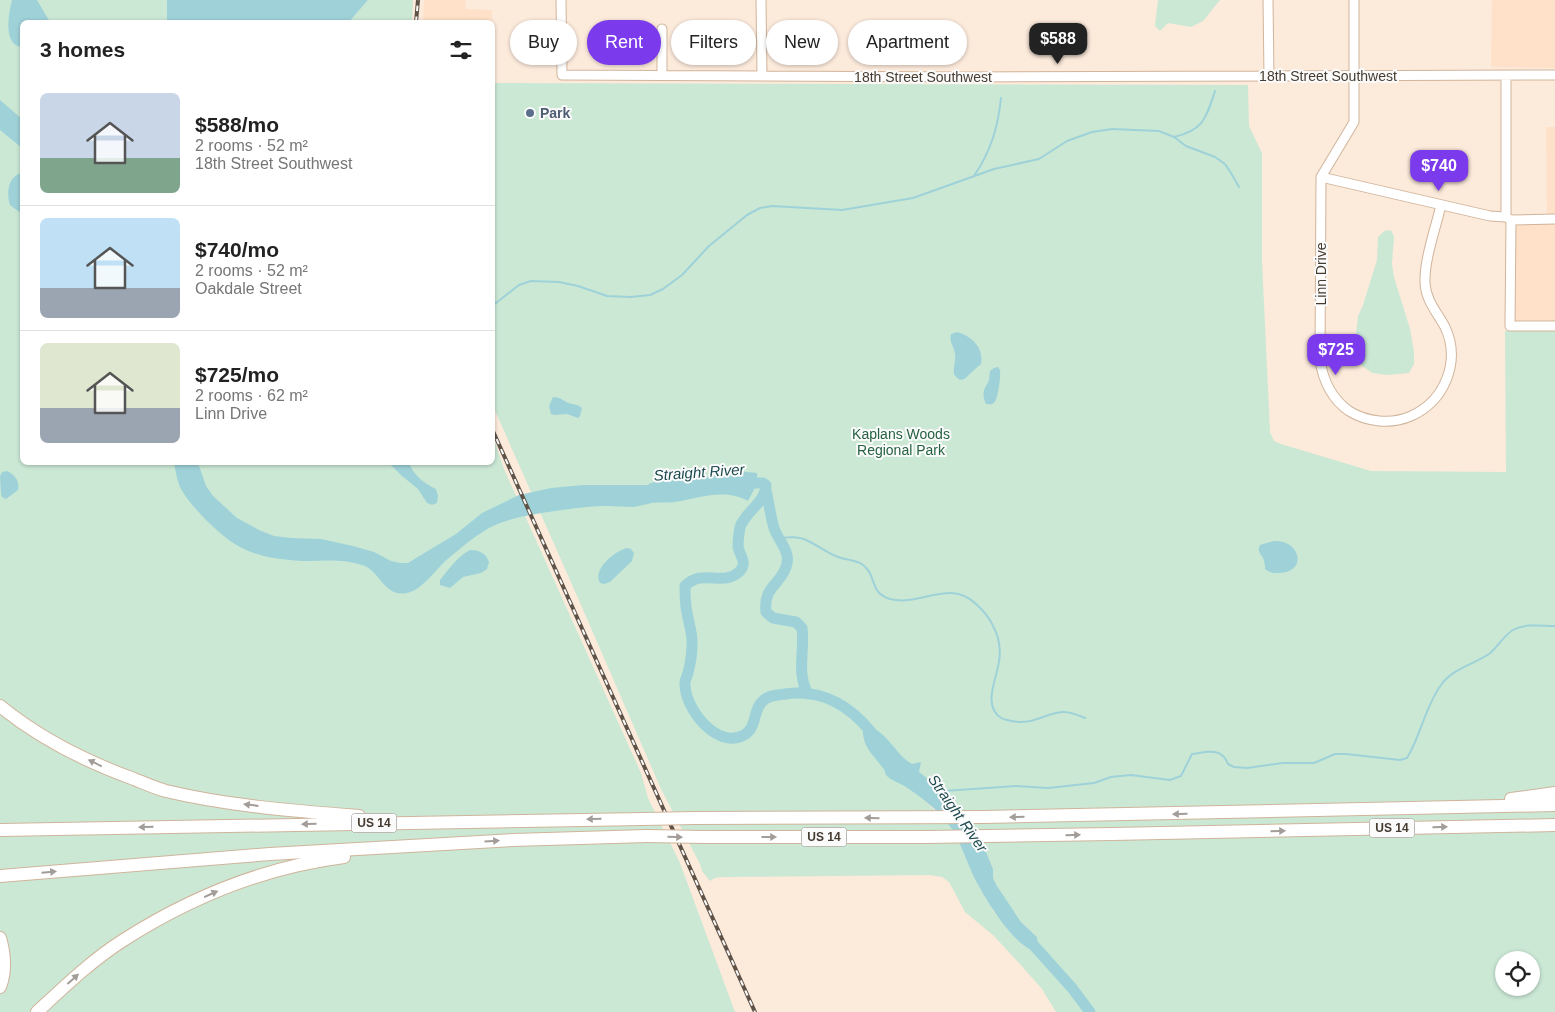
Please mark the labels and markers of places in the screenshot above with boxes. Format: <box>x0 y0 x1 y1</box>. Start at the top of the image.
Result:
pin: $588 <box>1028 22 1088 65</box>
place label: Park <box>540 105 571 121</box>
marker: Park <box>524 107 536 119</box>
pin: $740 <box>1409 150 1469 192</box>
pin: $725 <box>1306 334 1366 376</box>

